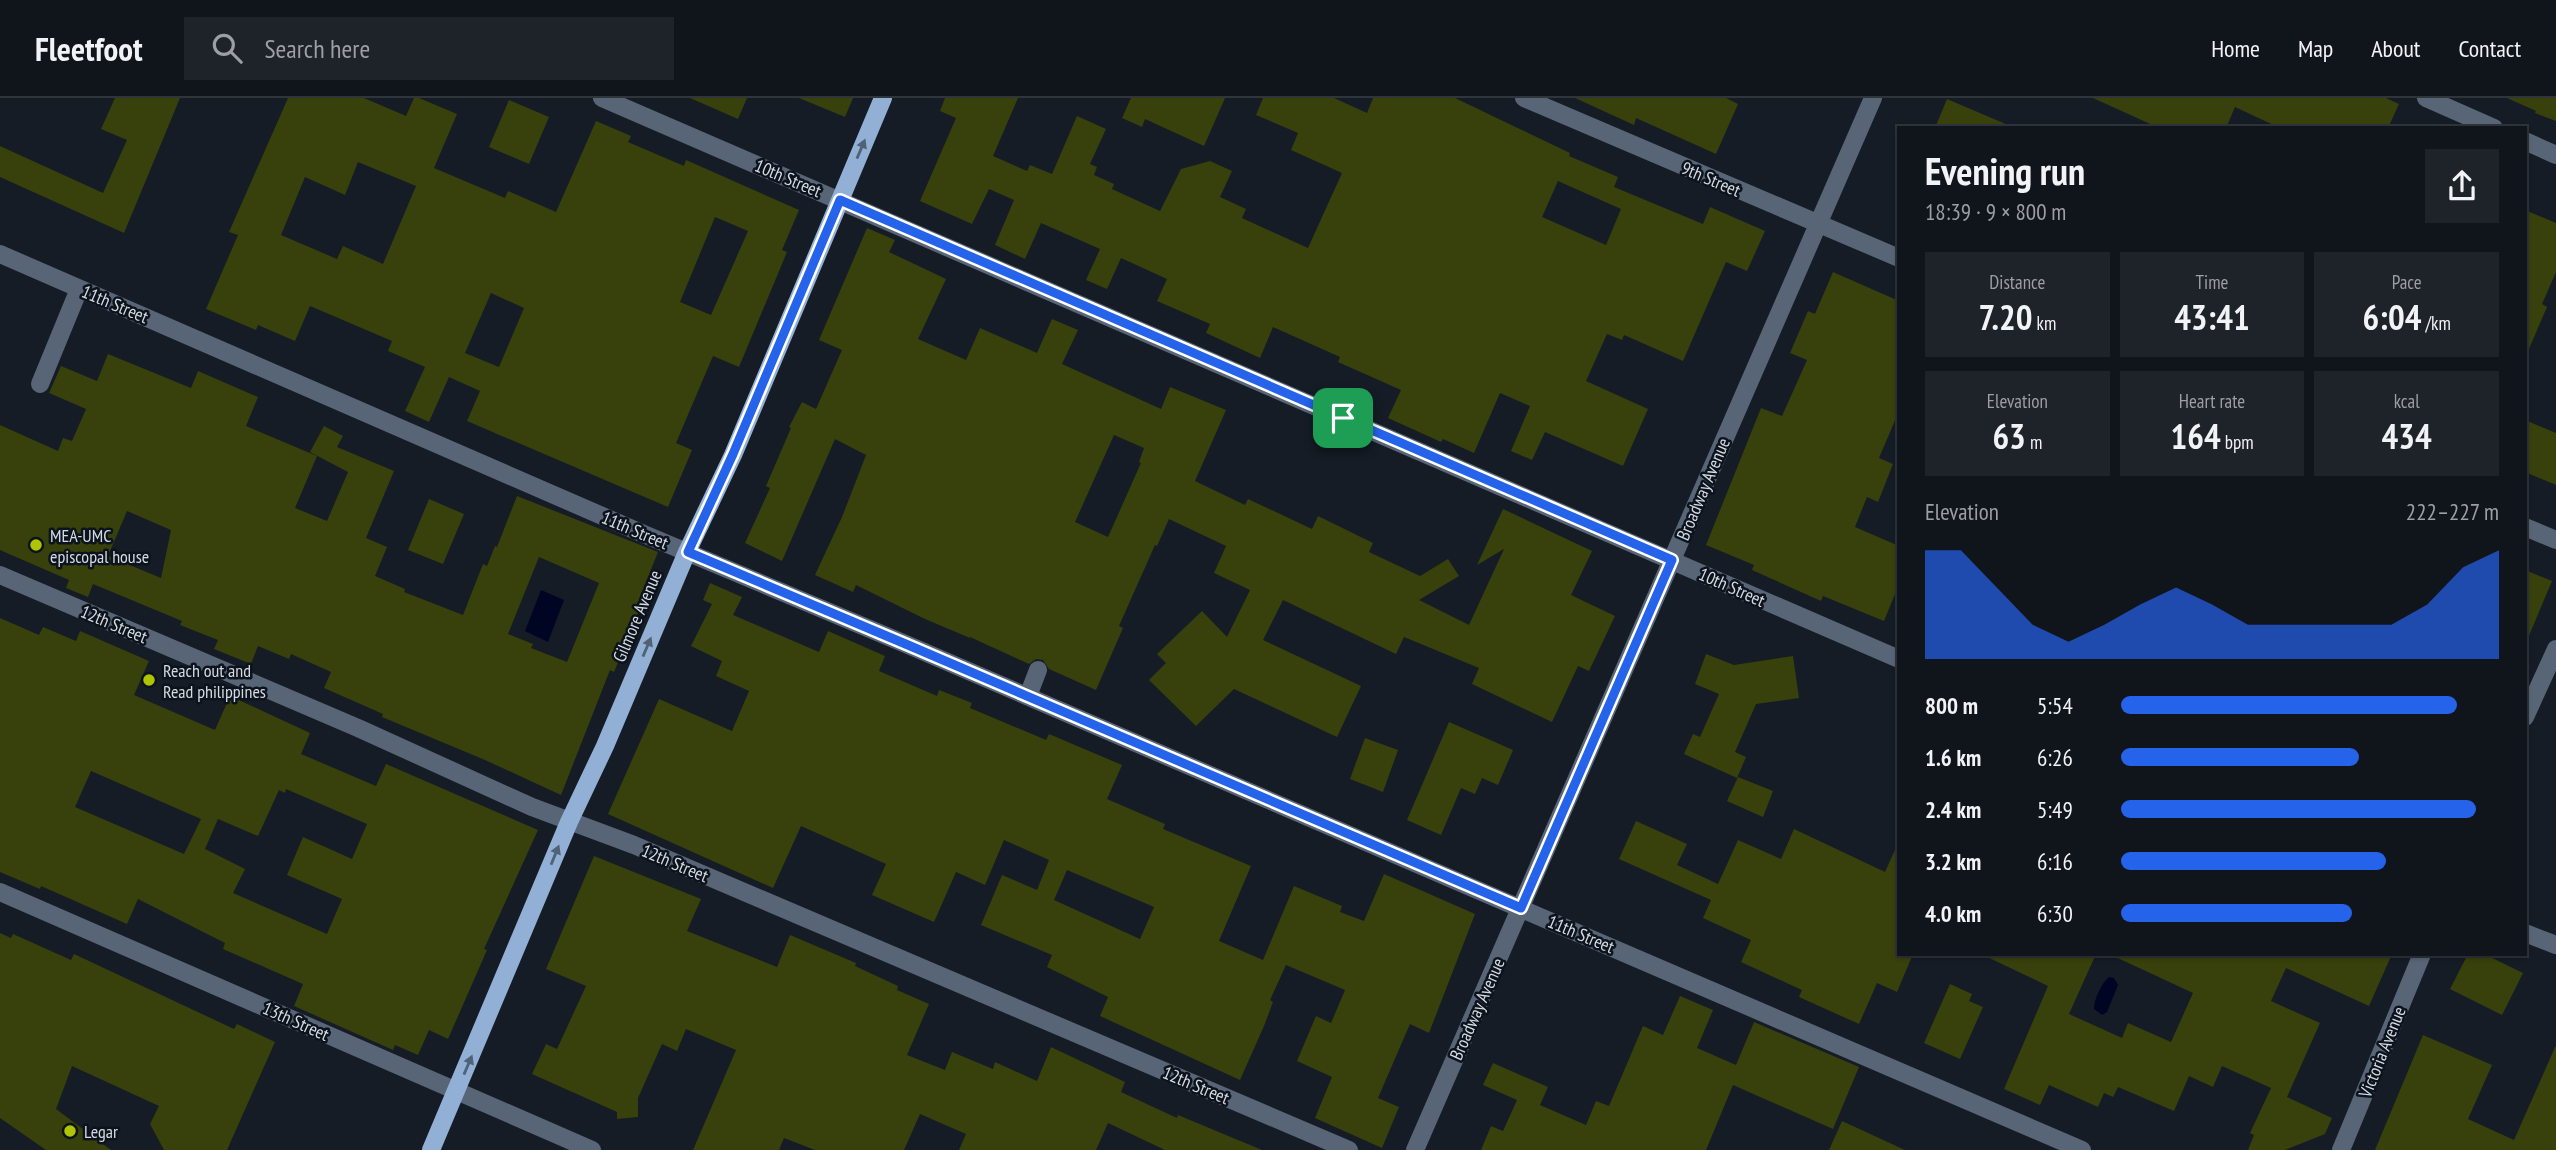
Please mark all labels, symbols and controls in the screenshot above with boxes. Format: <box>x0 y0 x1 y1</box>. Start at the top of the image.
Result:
search box <box>184 17 674 80</box>
text: Fleetfoot <box>35 27 142 70</box>
icon: search <box>208 29 246 67</box>
text: Search here <box>264 32 370 65</box>
text: Home <box>2211 33 2260 64</box>
text: Map <box>2298 33 2333 64</box>
text: About <box>2371 33 2420 64</box>
text: Contact <box>2458 33 2521 64</box>
one-way arrow <box>856 139 867 160</box>
text: Evening run <box>1925 146 2085 195</box>
button: share <box>2425 149 2499 223</box>
street label: 10th Street <box>751 154 825 202</box>
street label: 9th Street <box>1678 156 1744 202</box>
text: 18:39 · 9 × 800 m <box>1925 197 2066 226</box>
text: Distance <box>1989 270 2045 294</box>
text: Time <box>2196 270 2228 294</box>
text: Pace <box>2392 270 2422 294</box>
street label: 11th Street <box>78 280 152 328</box>
text: 7.20 <box>1978 294 2033 340</box>
text: 43:41 <box>2174 294 2250 340</box>
text: 6:04 <box>2362 294 2421 340</box>
text: km <box>2033 311 2056 335</box>
text: /km <box>2421 311 2451 335</box>
pin <box>1313 388 1373 448</box>
text: Elevation <box>1987 389 2048 413</box>
text: Heart rate <box>2179 389 2245 413</box>
text: kcal <box>2394 389 2420 413</box>
icon: arrive <box>1324 399 1362 437</box>
text: 63 <box>1992 413 2026 459</box>
text: 164 <box>2170 413 2221 459</box>
text: 434 <box>2382 413 2432 459</box>
text: m <box>2026 430 2042 454</box>
text: bpm <box>2221 430 2254 454</box>
street label: Broadway Avenue <box>1671 434 1735 544</box>
text: Elevation <box>1925 497 1999 526</box>
text: 222–227 m <box>2406 497 2499 526</box>
street label: 11th Street <box>598 506 672 554</box>
place label: MEA-UMC episcopal house <box>50 524 149 568</box>
marker: MEA-UMC episcopal house <box>28 537 44 553</box>
street label: 10th Street <box>1695 562 1769 612</box>
street label: Gilmore Avenue <box>607 567 667 665</box>
street label: 12th Street <box>77 600 151 648</box>
one-way arrow <box>641 637 653 657</box>
place label: Reach out and Read philippines <box>163 659 266 703</box>
marker: Reach out and Read philippines <box>141 672 157 688</box>
text: 800 m <box>1925 691 1978 720</box>
text: 5:54 <box>2037 691 2073 720</box>
text: 1.6 km <box>1925 743 1981 772</box>
text: 6:26 <box>2037 743 2073 772</box>
text: 2.4 km <box>1925 795 1981 824</box>
text: 5:49 <box>2037 795 2073 824</box>
street label: 12th Street <box>638 839 712 887</box>
one-way arrow <box>550 844 561 865</box>
text: 3.2 km <box>1925 847 1981 876</box>
text: 6:16 <box>2037 847 2073 876</box>
text: 4.0 km <box>1925 899 1981 928</box>
text: 6:30 <box>2037 899 2073 928</box>
street label: 11th Street <box>1544 910 1618 958</box>
street label: Broadway Avenue <box>1444 954 1510 1064</box>
street label: 13th Street <box>259 996 333 1046</box>
street label: Victoria Avenue <box>2353 1003 2411 1102</box>
one-way arrow <box>462 1054 473 1075</box>
street label: 12th Street <box>1159 1061 1233 1109</box>
place label: Legar <box>84 1120 118 1143</box>
marker: Legar <box>62 1123 78 1139</box>

